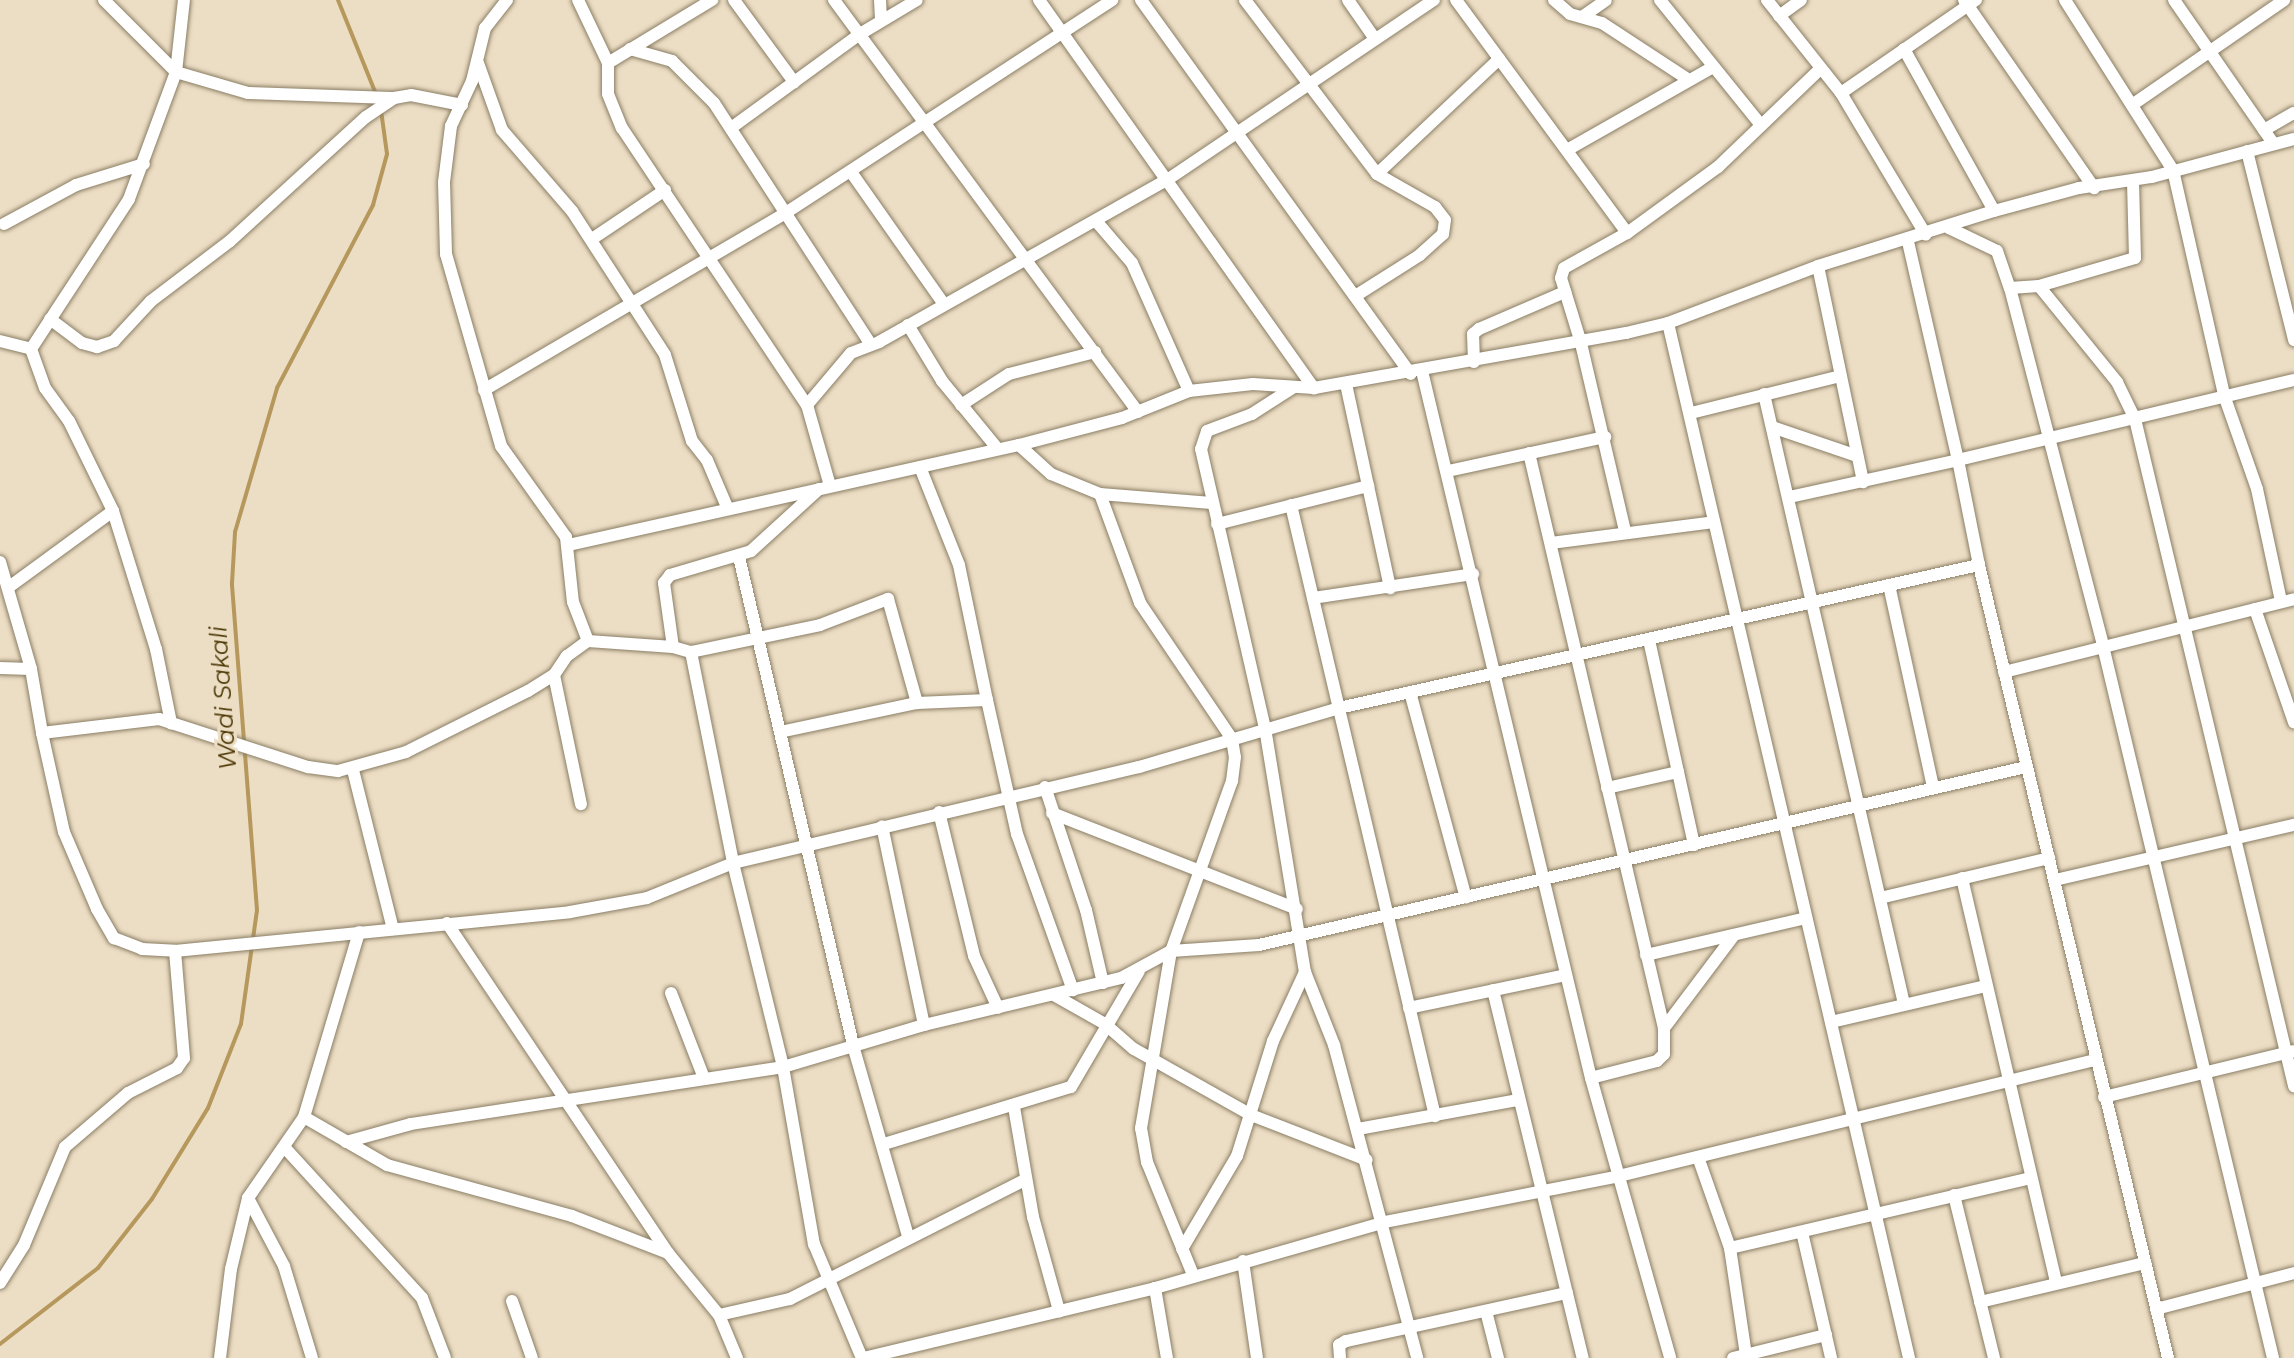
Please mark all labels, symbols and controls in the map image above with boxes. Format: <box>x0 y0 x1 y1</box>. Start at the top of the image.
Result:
water label: Wadi Sakali <box>204 625 242 771</box>

